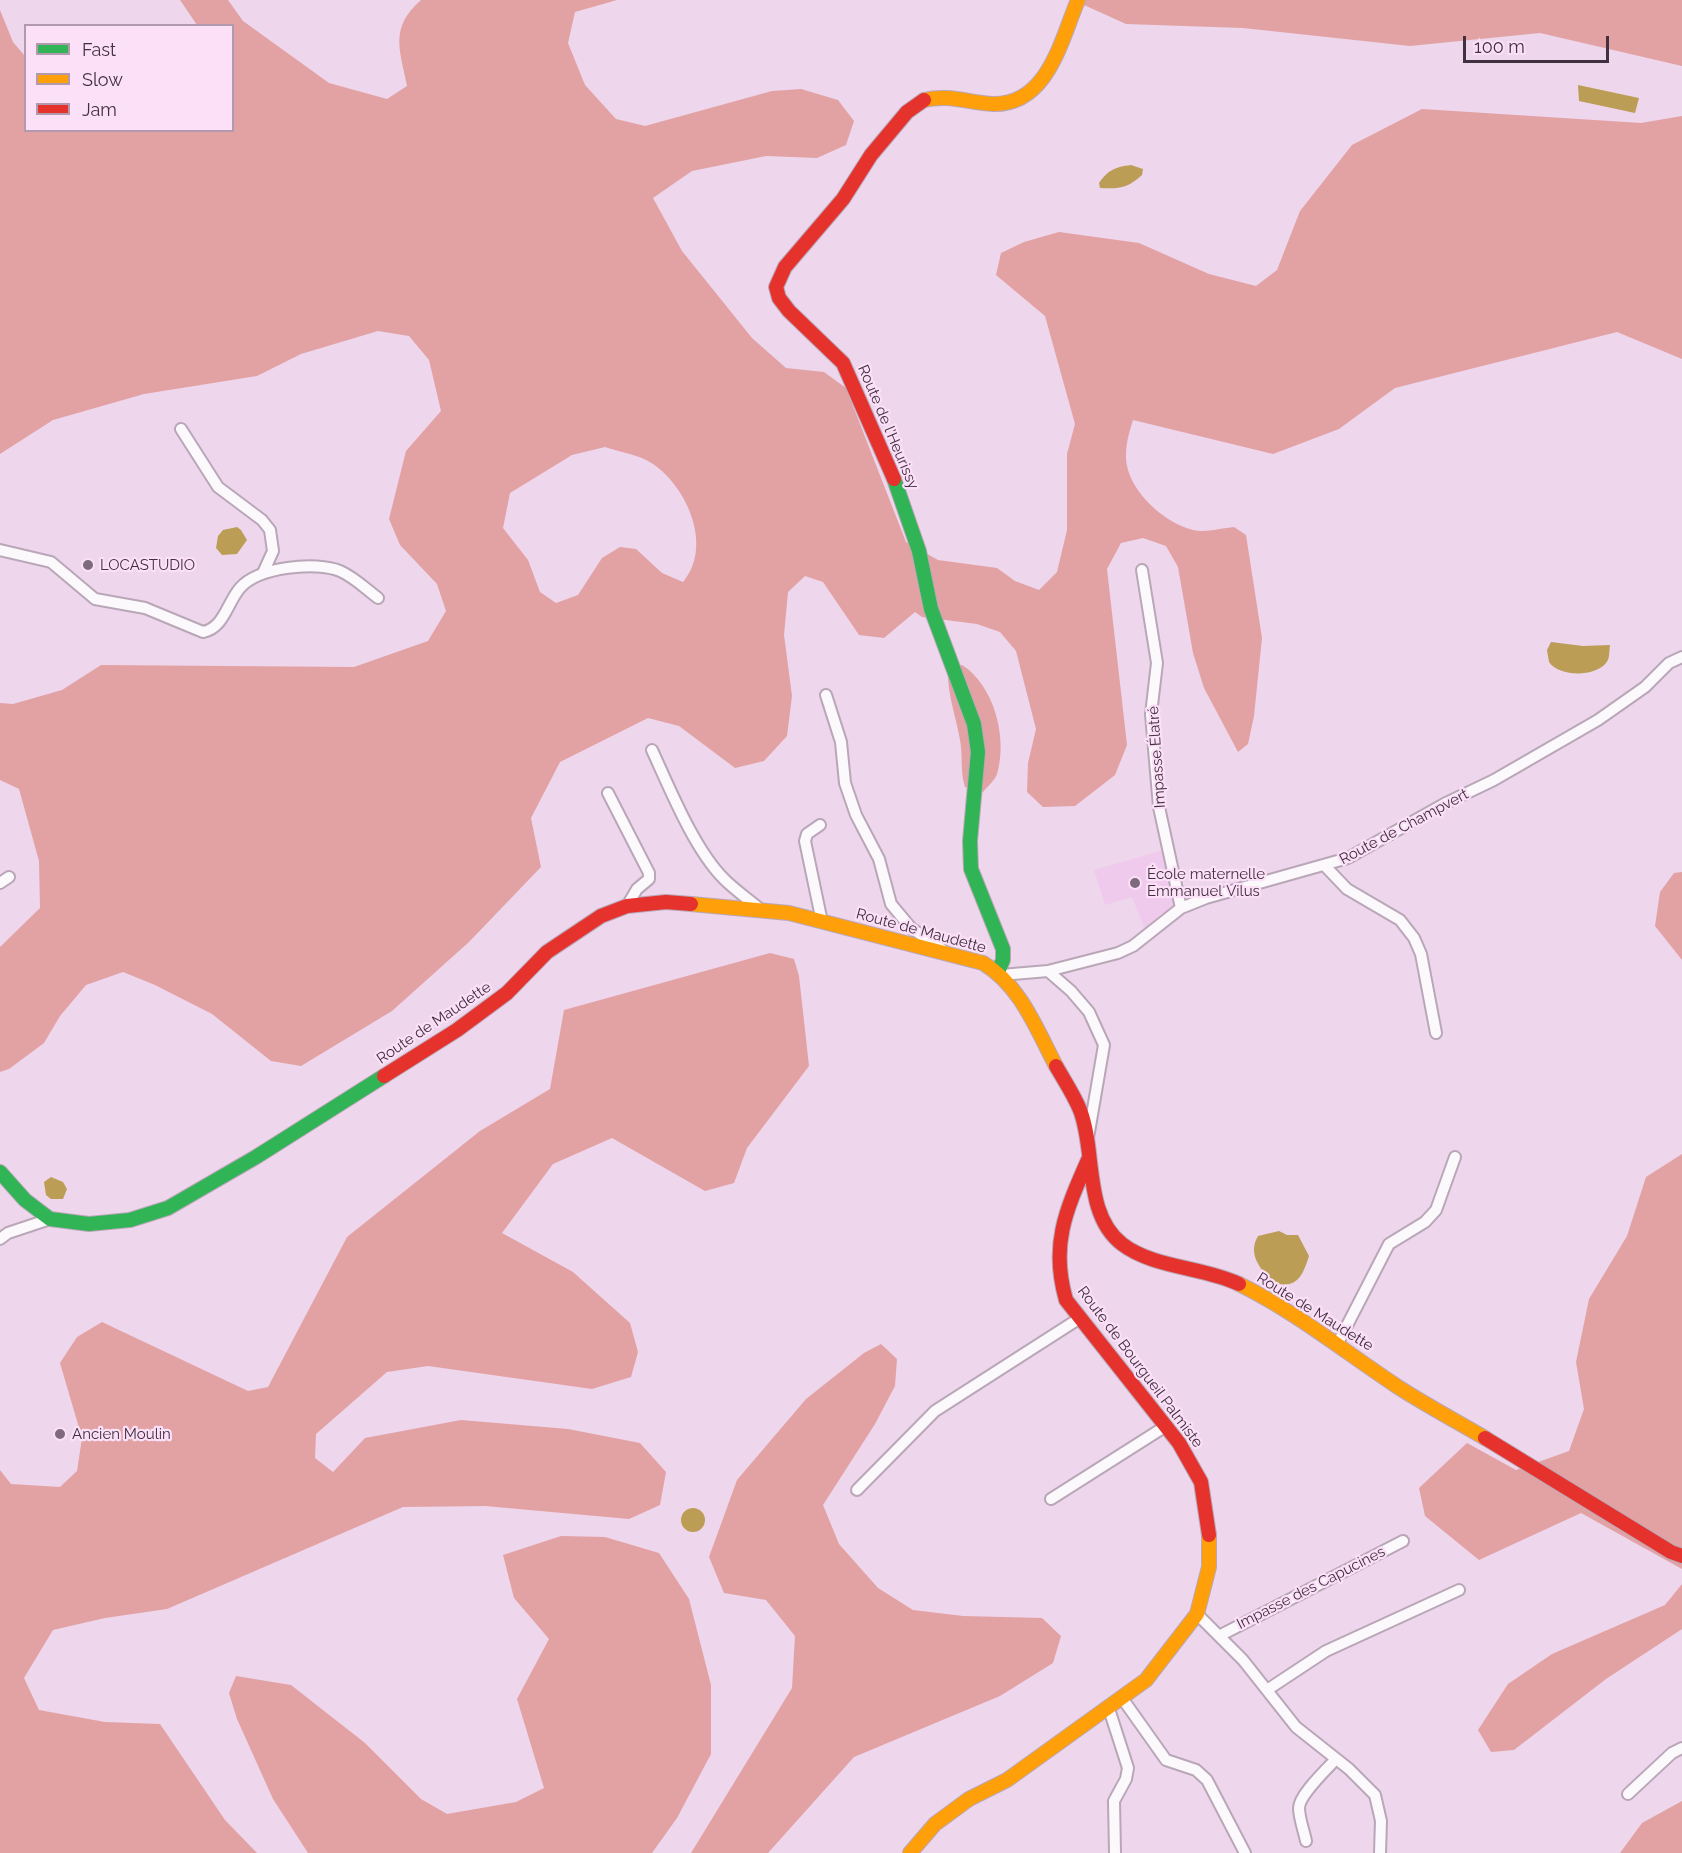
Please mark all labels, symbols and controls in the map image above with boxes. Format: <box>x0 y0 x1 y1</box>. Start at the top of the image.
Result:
legend <box>24 24 234 132</box>
scale bar <box>1466 24 1612 62</box>
text: 100 m <box>1474 36 1525 57</box>
text: Fast <box>82 39 116 60</box>
text: Slow <box>82 69 123 90</box>
text: Jam <box>82 99 117 120</box>
street label: Route de l'Heurissy <box>854 362 922 492</box>
place label: LOCASTUDIO <box>100 556 195 574</box>
marker: LOCASTUDIO <box>81 558 95 572</box>
street label: Impasse Élatré <box>1144 705 1170 809</box>
street label: Route de Champvert <box>1336 785 1472 869</box>
place label: École maternelle Emmanuel Vilus <box>1147 865 1265 900</box>
marker: École maternelle Emmanuel Vilus <box>1128 876 1142 890</box>
street label: Route de Maudette <box>854 905 988 957</box>
street label: Route de Maudette <box>373 978 495 1068</box>
street label: Route de Maudette <box>1253 1269 1377 1355</box>
street label: Route de Bourgueil Palmiste <box>1073 1283 1207 1451</box>
place label: Ancien Moulin <box>72 1425 171 1443</box>
marker: Ancien Moulin <box>53 1427 67 1441</box>
street label: Impasse des Capucines <box>1234 1543 1388 1633</box>

